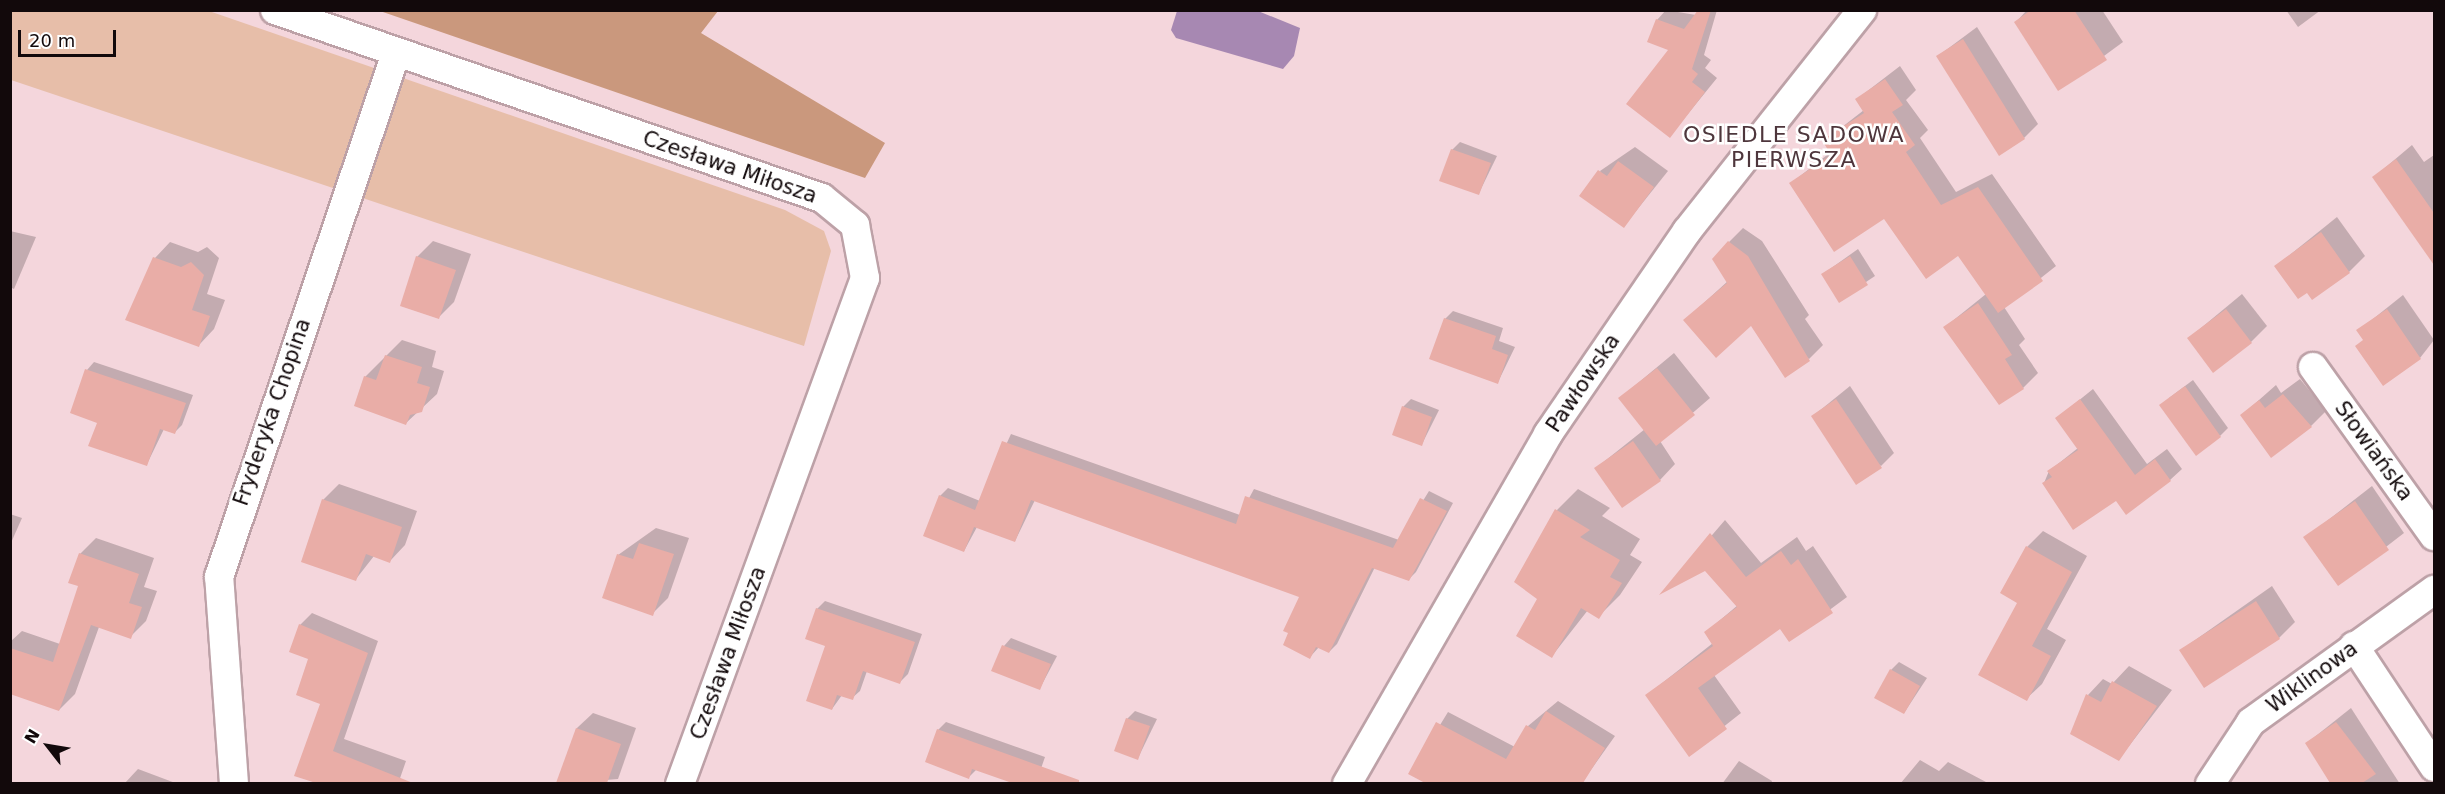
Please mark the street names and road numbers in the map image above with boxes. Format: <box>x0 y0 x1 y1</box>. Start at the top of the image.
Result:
street label: Czesława Miłosza <box>640 125 820 209</box>
street label: Fryderyka Chopina <box>228 315 316 509</box>
street label: Pawłowska <box>1541 329 1625 437</box>
street label: Słowiańska <box>2329 396 2419 506</box>
street label: Czesława Miłosza <box>685 563 771 743</box>
street label: Wiklinowa <box>2262 636 2362 718</box>

